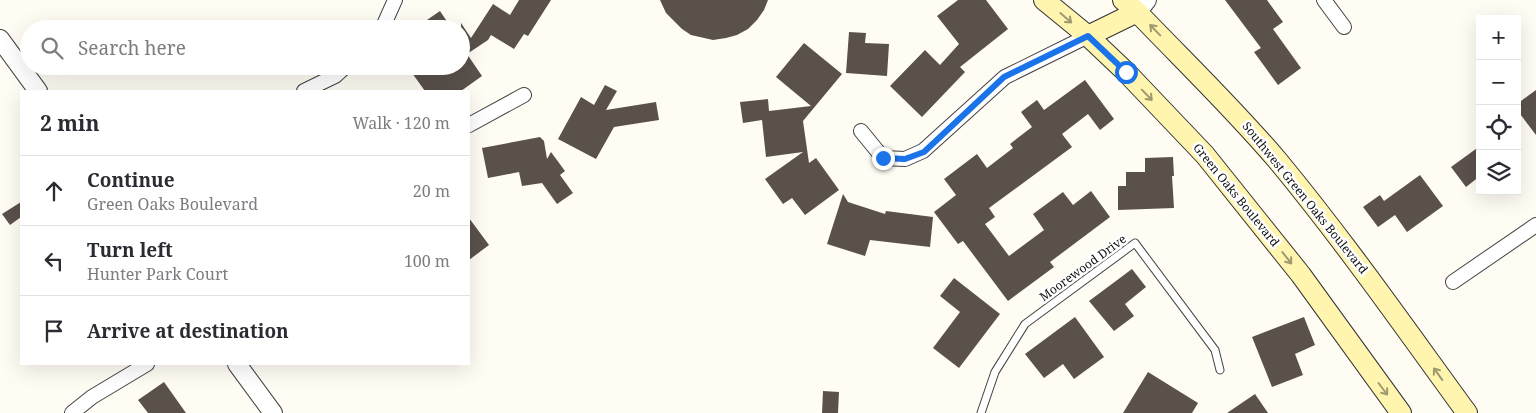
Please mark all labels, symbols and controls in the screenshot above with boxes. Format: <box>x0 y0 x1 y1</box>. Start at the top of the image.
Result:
one-way arrow <box>1060 12 1073 23</box>
map controls <box>1476 15 1521 195</box>
button: + <box>1476 15 1521 60</box>
search box <box>20 20 470 75</box>
one-way arrow <box>1149 24 1161 37</box>
icon: search <box>38 34 66 62</box>
text: Search here <box>78 35 186 61</box>
button: − <box>1476 60 1521 105</box>
route start <box>1115 61 1138 84</box>
one-way arrow <box>1141 88 1153 101</box>
button: locate <box>1476 105 1521 150</box>
text: 2 min <box>40 109 99 137</box>
text: Walk · 120 m <box>353 112 450 134</box>
street label: Southwest Green Oaks Boulevard <box>1239 118 1372 278</box>
street label: Green Oaks Boulevard <box>1189 139 1284 250</box>
route end <box>872 147 895 170</box>
button: layers <box>1476 150 1521 195</box>
text: Continue <box>87 167 175 193</box>
icon: ahead <box>40 177 68 205</box>
text: 20 m <box>413 180 450 202</box>
text: Green Oaks Boulevard <box>87 193 258 215</box>
street label: Moorewood Drive <box>1036 230 1130 305</box>
text: Turn left <box>87 237 173 263</box>
icon: left <box>40 247 68 275</box>
text: 100 m <box>404 250 450 272</box>
one-way arrow <box>1281 251 1292 264</box>
text: Hunter Park Court <box>87 263 228 285</box>
icon: arrive <box>40 317 68 345</box>
text: Arrive at destination <box>87 318 289 344</box>
one-way arrow <box>1433 367 1443 381</box>
one-way arrow <box>1378 382 1388 396</box>

